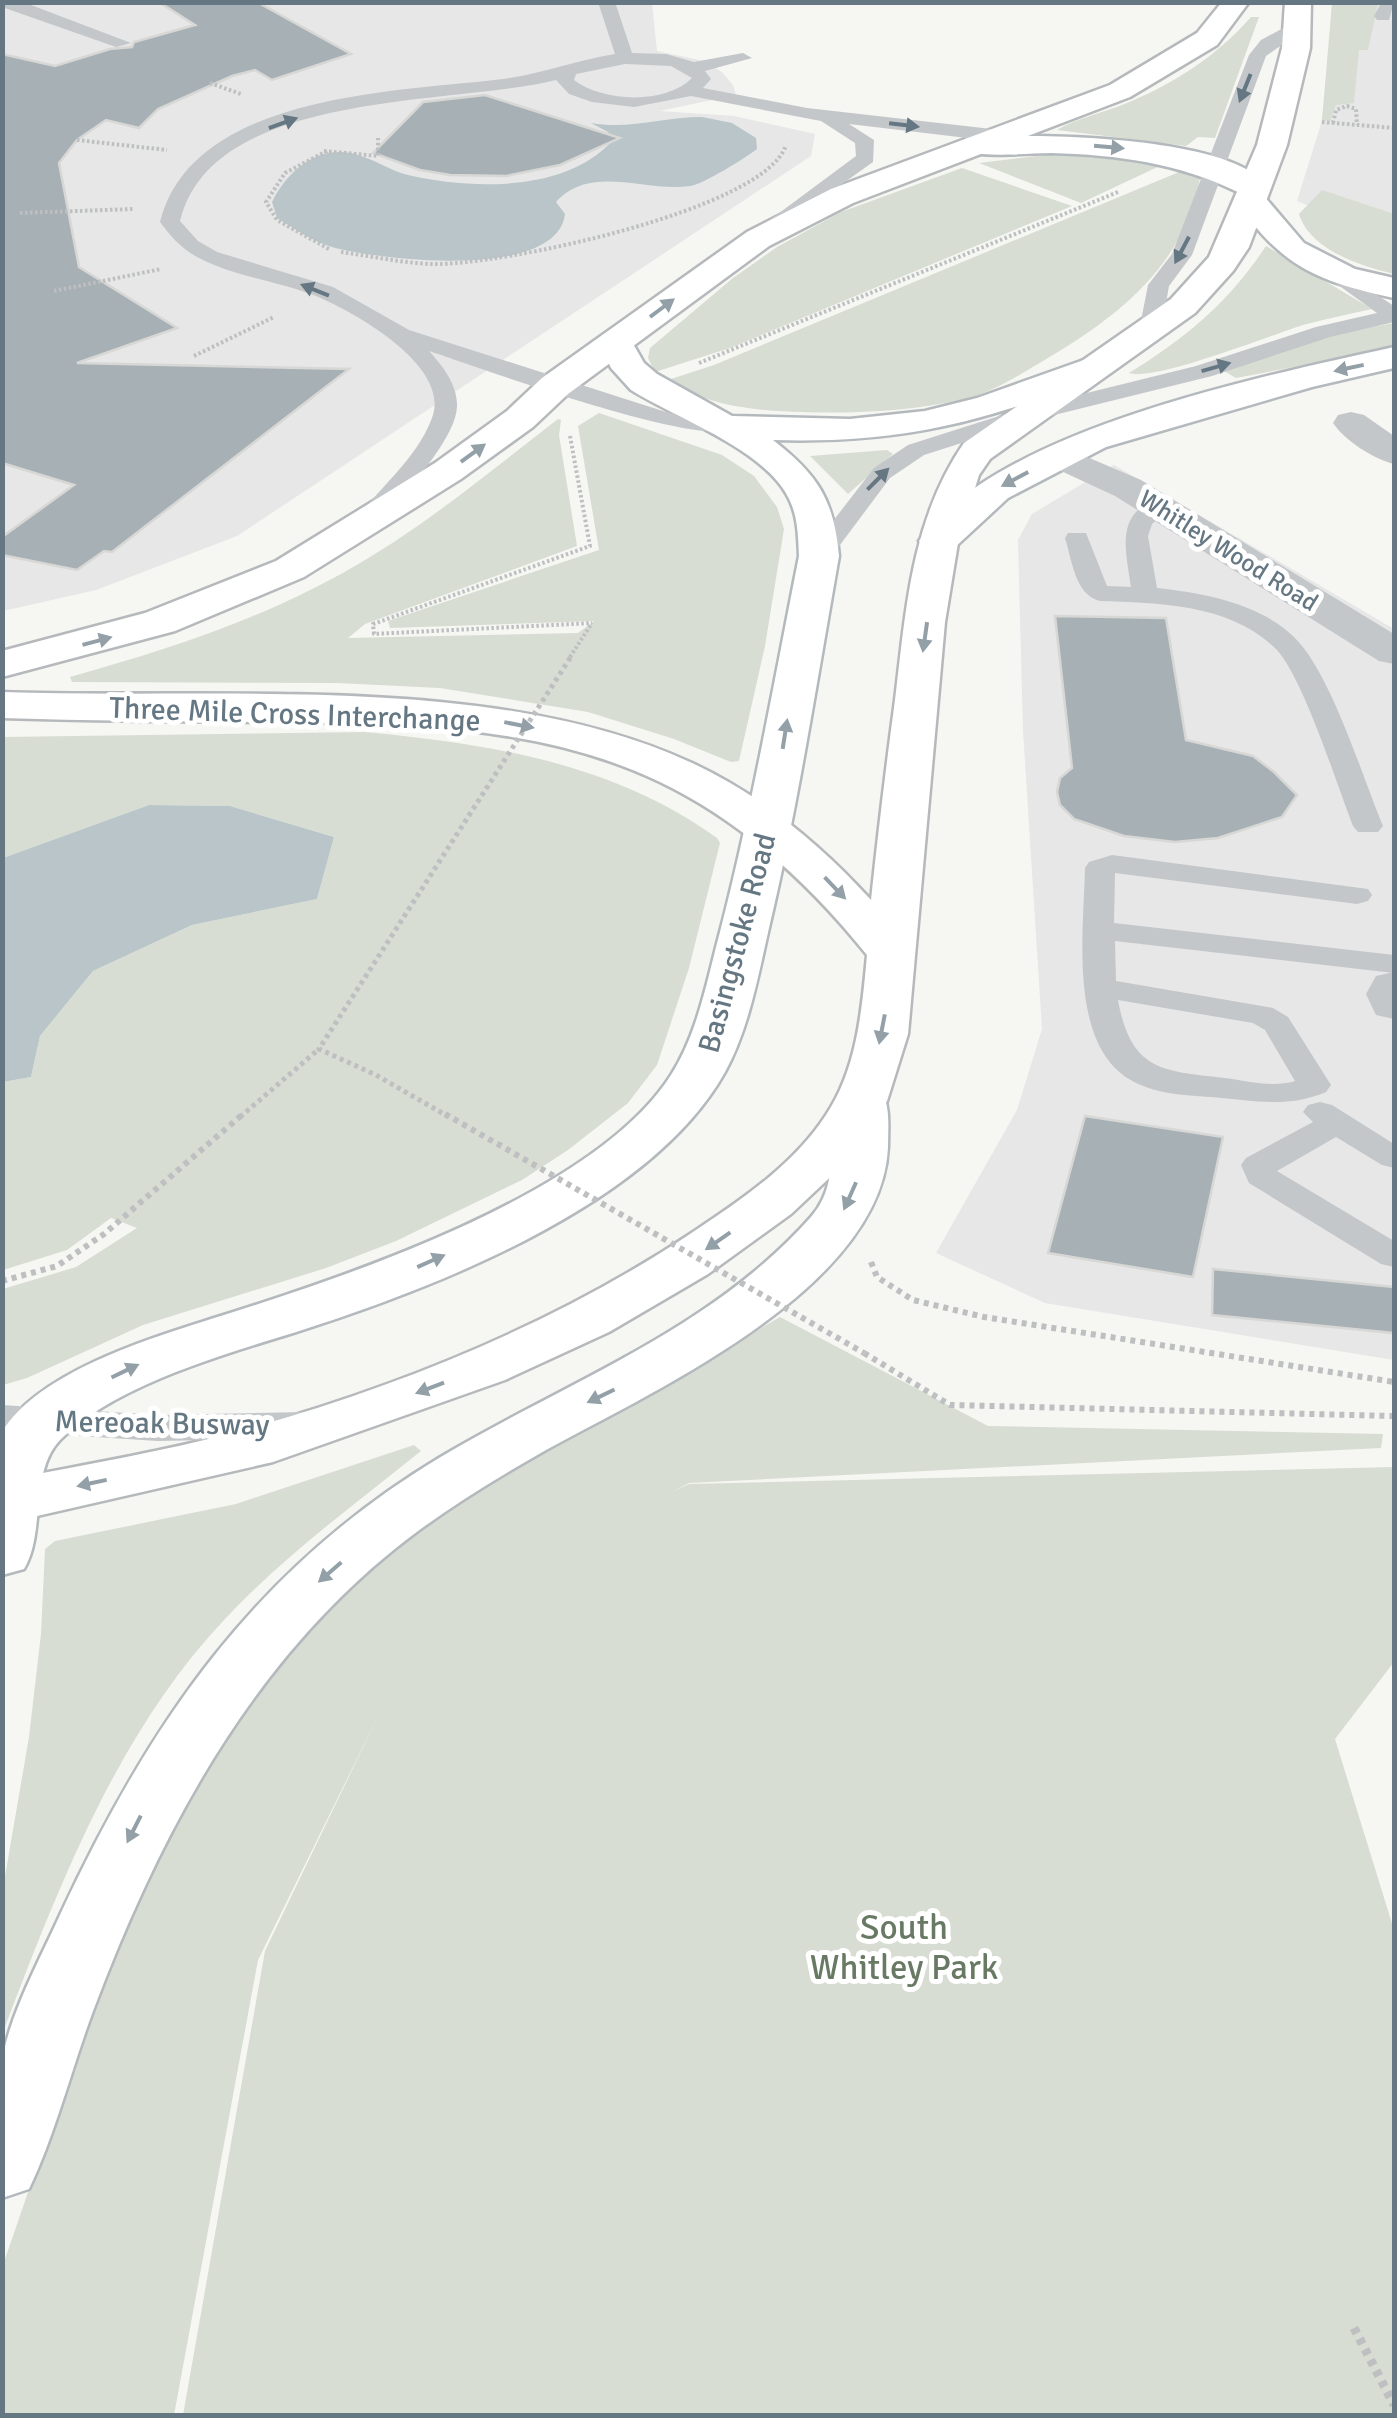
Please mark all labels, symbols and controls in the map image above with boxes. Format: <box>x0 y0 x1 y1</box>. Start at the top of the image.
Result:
one-way arrow <box>1236 73 1252 103</box>
one-way arrow <box>268 115 298 130</box>
one-way arrow <box>889 117 921 133</box>
one-way arrow <box>1093 140 1125 156</box>
one-way arrow <box>1174 236 1191 265</box>
one-way arrow <box>300 282 330 298</box>
one-way arrow <box>649 298 675 318</box>
one-way arrow <box>1201 359 1232 374</box>
one-way arrow <box>1333 361 1364 376</box>
one-way arrow <box>460 444 486 463</box>
one-way arrow <box>865 468 889 492</box>
one-way arrow <box>1000 471 1029 488</box>
street label: Whitley Wood Road <box>1133 483 1324 618</box>
one-way arrow <box>917 622 933 654</box>
one-way arrow <box>82 632 113 648</box>
street label: Three Mile Cross Interchange <box>109 690 481 739</box>
one-way arrow <box>504 718 535 733</box>
one-way arrow <box>778 718 794 750</box>
street label: Basingstoke Road <box>690 829 785 1057</box>
one-way arrow <box>822 876 846 900</box>
one-way arrow <box>874 1014 890 1045</box>
one-way arrow <box>842 1181 858 1211</box>
one-way arrow <box>705 1231 732 1250</box>
one-way arrow <box>416 1253 446 1269</box>
one-way arrow <box>111 1362 140 1379</box>
one-way arrow <box>414 1381 444 1396</box>
one-way arrow <box>587 1388 616 1405</box>
street label: Mereoak Busway <box>54 1403 270 1444</box>
one-way arrow <box>76 1476 107 1492</box>
one-way arrow <box>317 1561 342 1583</box>
one-way arrow <box>126 1815 143 1844</box>
park label: South Whitley Park <box>810 1906 998 1989</box>

